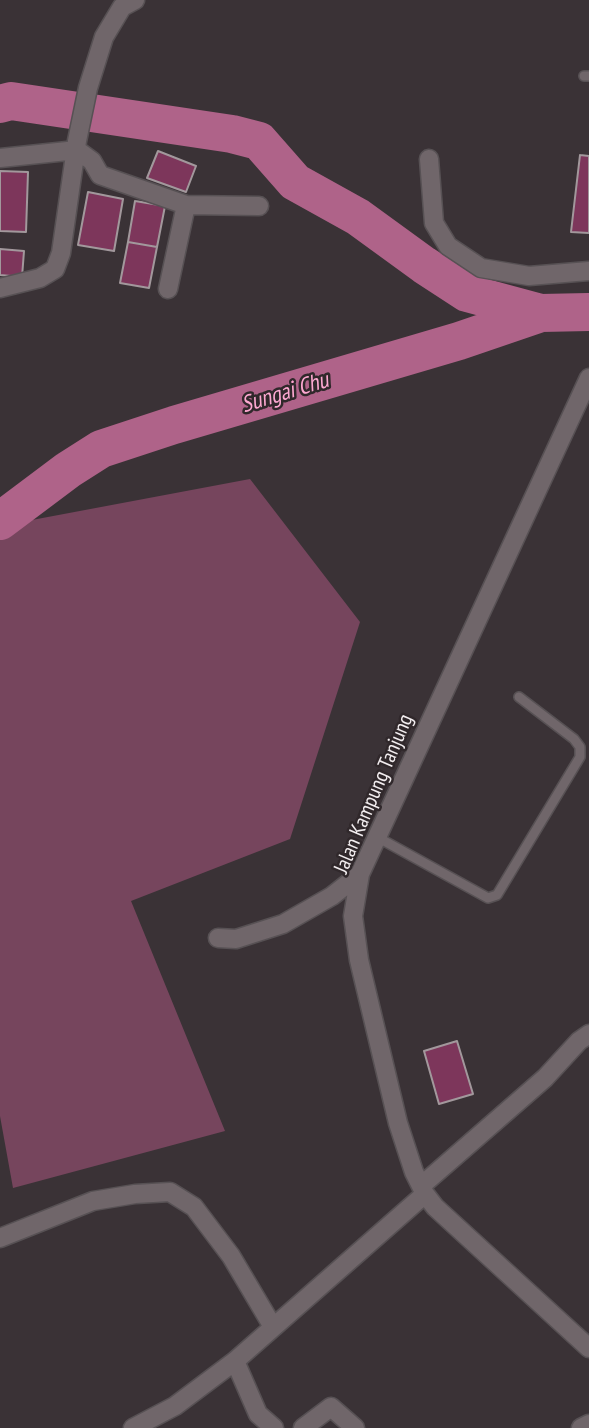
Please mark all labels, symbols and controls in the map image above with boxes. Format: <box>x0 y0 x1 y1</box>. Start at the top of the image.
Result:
water label: Sungai Chu <box>238 367 332 419</box>
street label: Jalan Kampung Tanjung <box>329 711 419 877</box>

